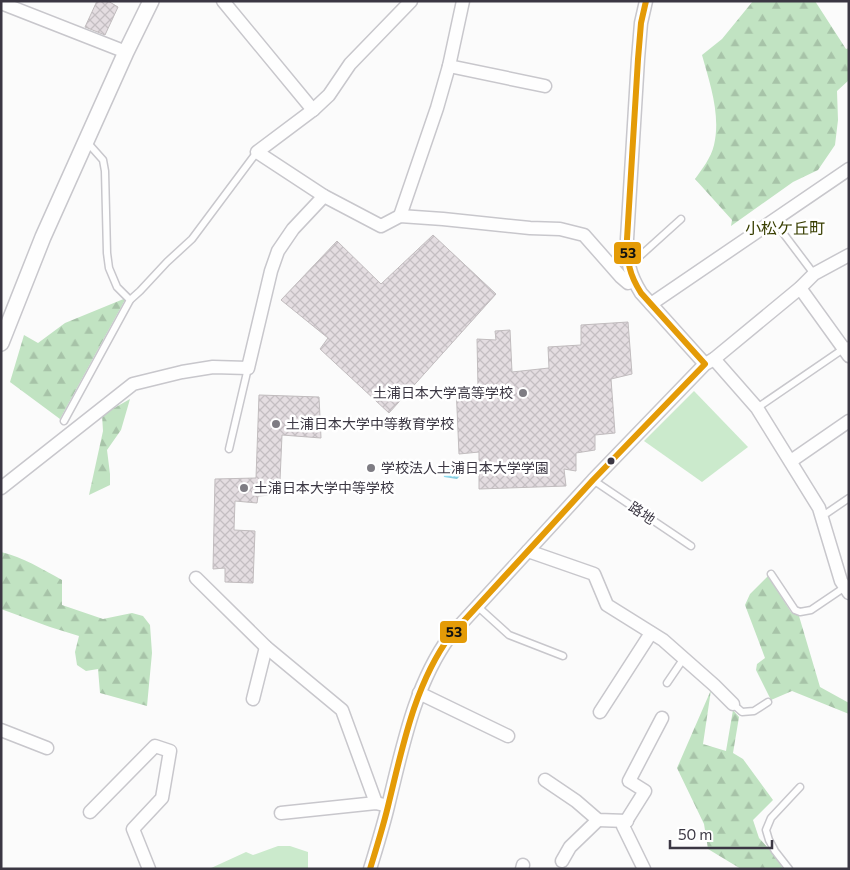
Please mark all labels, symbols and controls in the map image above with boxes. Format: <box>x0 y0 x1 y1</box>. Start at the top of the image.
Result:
district label: 小松ケ丘町 <box>745 218 825 237</box>
line badge: 53 <box>613 241 642 265</box>
text: 53 <box>620 244 636 261</box>
place label: 土浦日本大学高等学校 <box>373 384 513 401</box>
marker: 土浦日本大学高等学校 <box>517 387 529 399</box>
place label: 土浦日本大学中等教育学校 <box>286 415 454 432</box>
marker: 土浦日本大学中等教育学校 <box>270 418 282 430</box>
unlabelled marker <box>606 456 616 466</box>
place label: 学校法人土浦日本大学学園 <box>381 459 549 476</box>
marker: 学校法人土浦日本大学学園 <box>365 462 377 474</box>
place label: 土浦日本大学中等学校 <box>254 479 394 496</box>
marker: 土浦日本大学中等学校 <box>238 482 250 494</box>
street label: 路地 <box>626 498 659 527</box>
line badge: 53 <box>439 620 468 644</box>
text: 53 <box>446 623 462 640</box>
scale bar <box>670 818 772 850</box>
text: 50 m <box>678 825 712 843</box>

